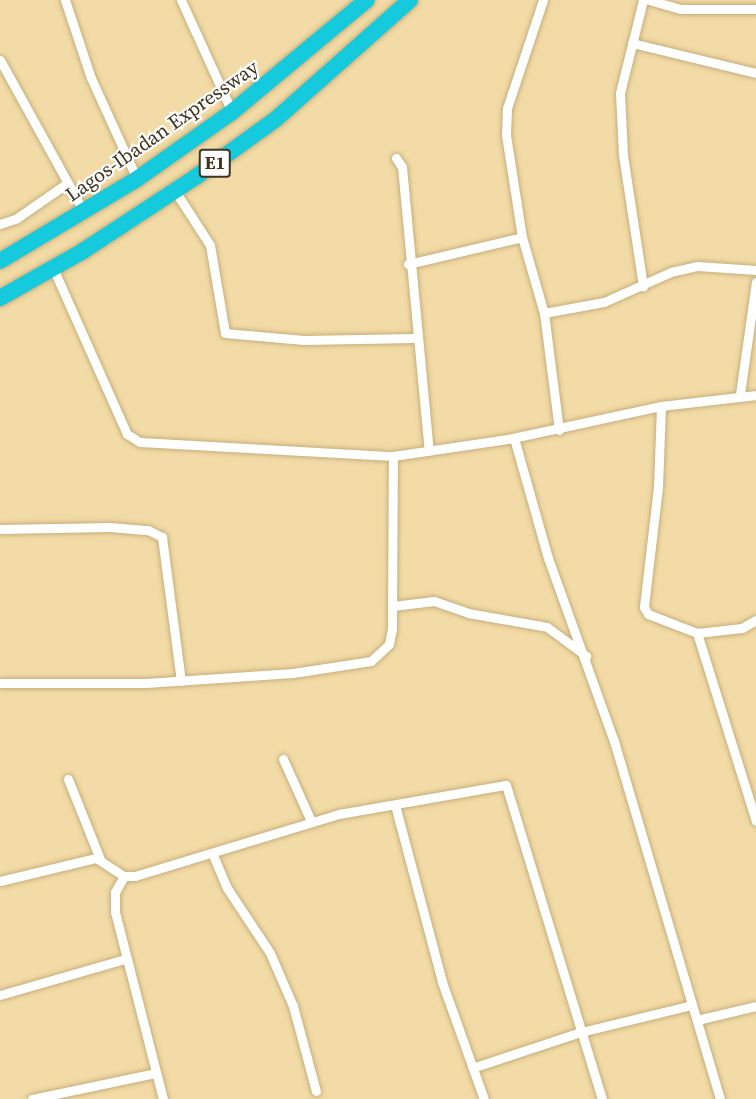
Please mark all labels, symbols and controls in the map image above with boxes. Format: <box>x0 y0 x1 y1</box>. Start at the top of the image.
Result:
street label: Lagos-Ibadan Expressway <box>61 55 263 207</box>
road number: E1 <box>198 148 232 178</box>

